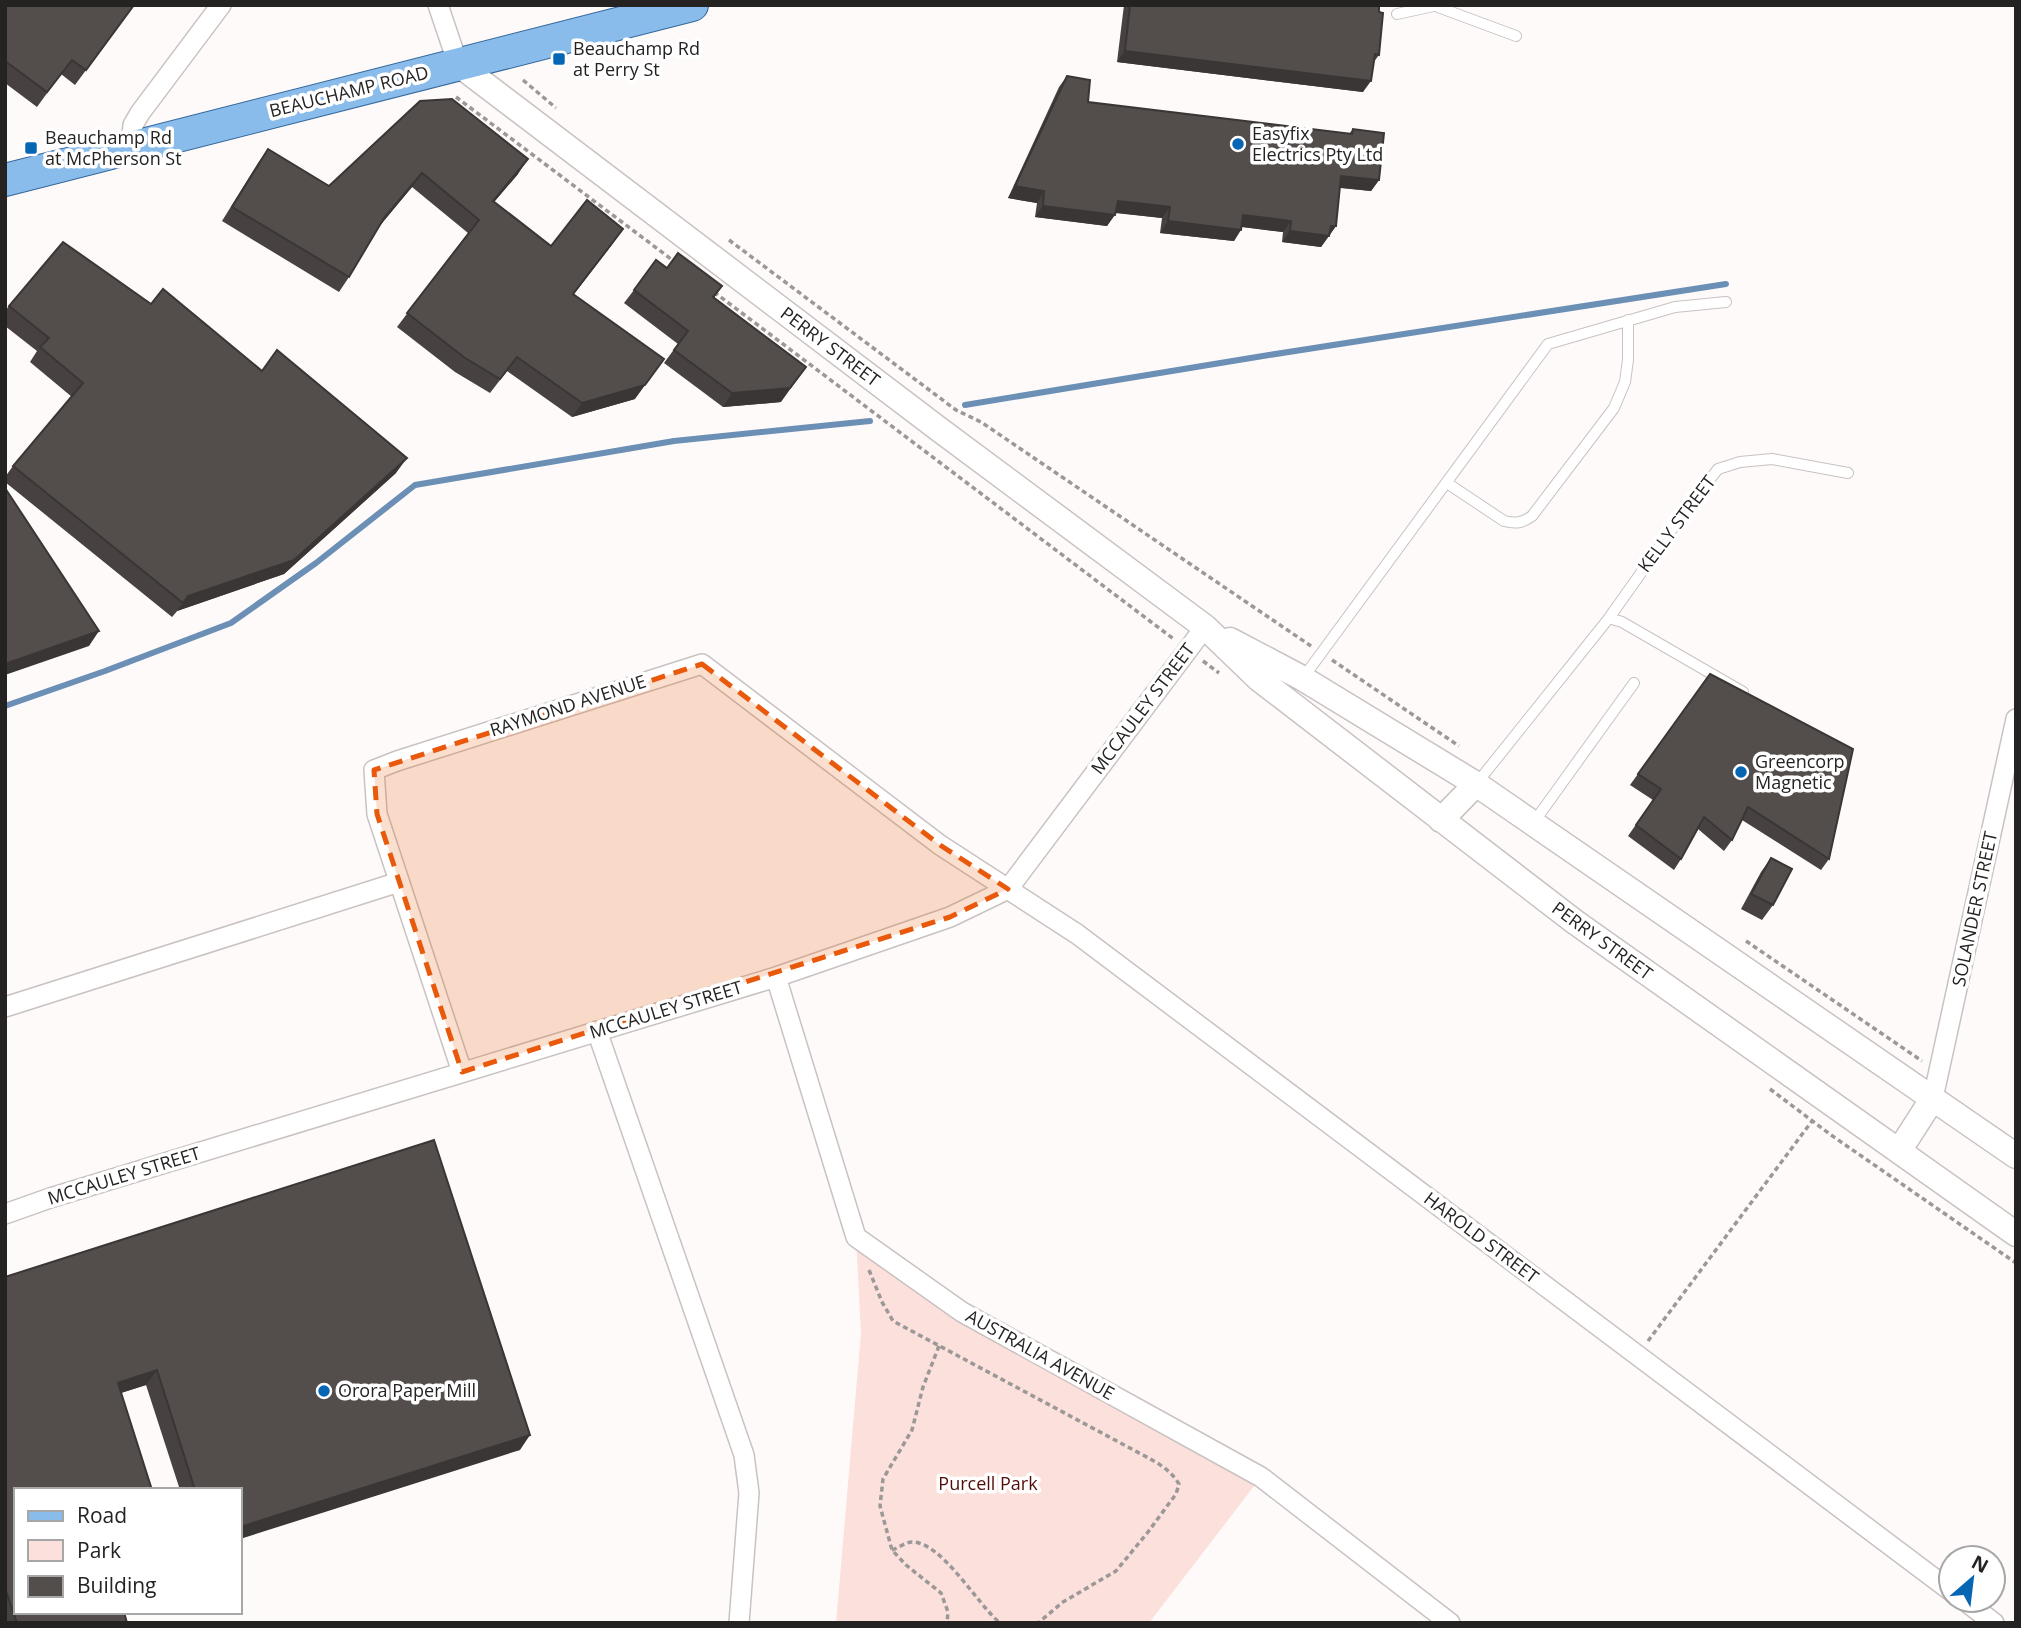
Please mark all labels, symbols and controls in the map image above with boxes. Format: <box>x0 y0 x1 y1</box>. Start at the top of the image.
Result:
place label: Beauchamp Rd at Perry St <box>573 36 700 81</box>
marker: Beauchamp Rd at Perry St <box>551 51 567 67</box>
street label: BEAUCHAMP ROAD <box>267 60 431 122</box>
place label: Easyfix Electrics Pty Ltd <box>1252 121 1383 166</box>
place label: Beauchamp Rd at McPherson St <box>45 125 182 170</box>
marker: Easyfix Electrics Pty Ltd <box>1230 136 1246 152</box>
marker: Beauchamp Rd at McPherson St <box>23 140 39 156</box>
street label: PERRY STREET <box>776 301 885 392</box>
street label: KELLY STREET <box>1632 470 1721 577</box>
street label: MCCAULEY STREET <box>1085 638 1199 779</box>
street label: RAYMOND AVENUE <box>487 668 649 742</box>
place label: Greencorp Magnetic <box>1755 749 1845 794</box>
marker: Greencorp Magnetic <box>1733 764 1749 780</box>
street label: SOLANDER STREET <box>1946 829 2002 988</box>
street label: PERRY STREET <box>1548 896 1658 985</box>
street label: MCCAULEY STREET <box>586 974 745 1044</box>
street label: MCCAULEY STREET <box>44 1140 203 1210</box>
street label: HAROLD STREET <box>1419 1186 1544 1288</box>
street label: AUSTRALIA AVENUE <box>962 1303 1119 1405</box>
place label: Orora Paper Mill <box>338 1378 476 1402</box>
marker: Orora Paper Mill <box>316 1383 332 1399</box>
park label: Purcell Park <box>938 1471 1038 1495</box>
legend <box>14 1488 242 1614</box>
text: Road <box>77 1501 127 1529</box>
text: Park <box>77 1536 121 1564</box>
north arrow <box>1937 1544 2007 1614</box>
text: N <box>1967 1549 1993 1579</box>
text: Building <box>77 1571 156 1599</box>

